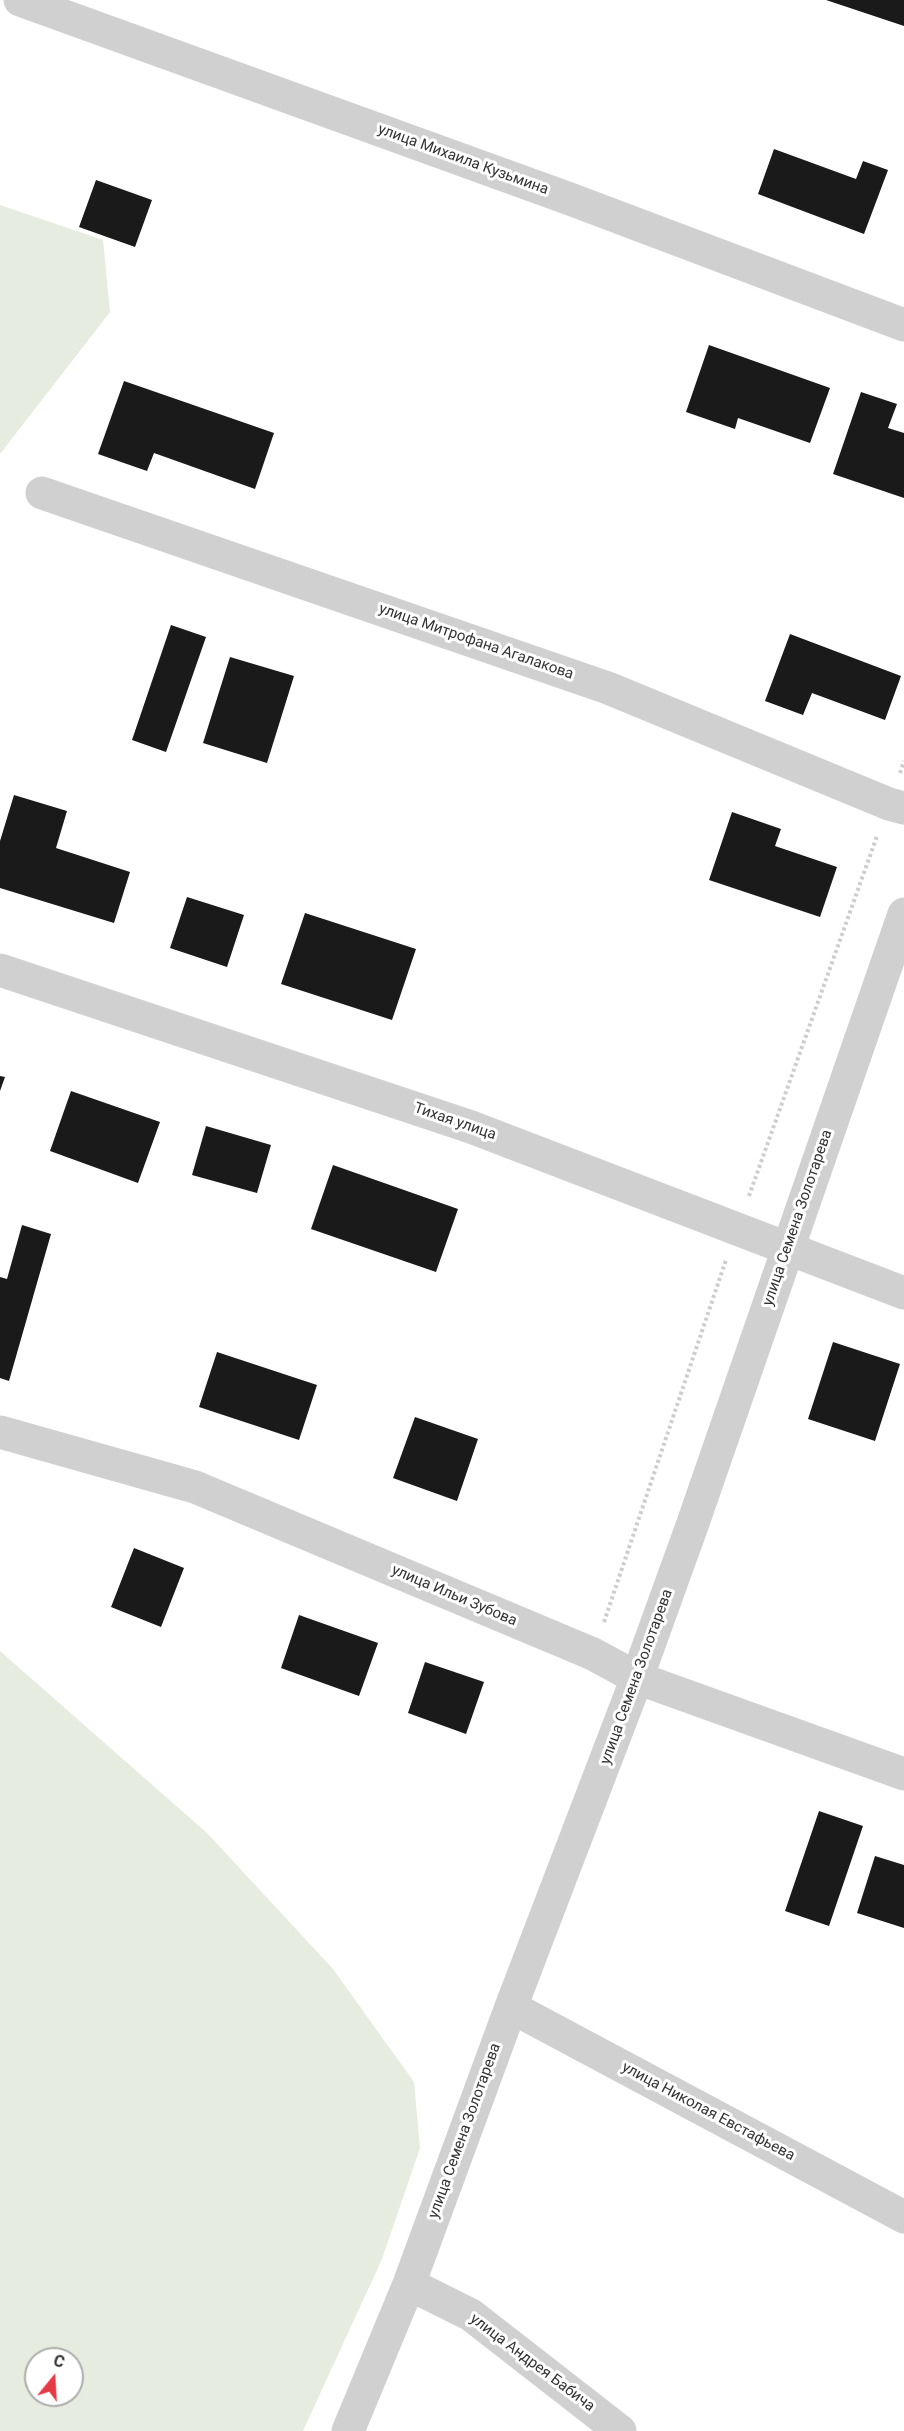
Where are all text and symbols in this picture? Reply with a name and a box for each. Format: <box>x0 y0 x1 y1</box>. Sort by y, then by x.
street label: улица Михаила Кузьмина <box>375 121 551 199</box>
street label: улица Митрофана Агалакова <box>376 600 576 684</box>
street label: Тихая улица <box>412 1100 498 1144</box>
street label: улица Семена Золотарева <box>759 1128 837 1308</box>
street label: улица Ильи Зубова <box>389 1561 519 1631</box>
street label: улица Семена Золотарева <box>597 1587 677 1767</box>
street label: улица Семена Золотарева <box>425 2041 505 2221</box>
street label: улица Николая Евстафьева <box>618 2059 798 2165</box>
street label: улица Андрея Бабича <box>466 2310 598 2416</box>
north arrow <box>24 2347 84 2407</box>
text: С <box>51 2351 67 2372</box>

